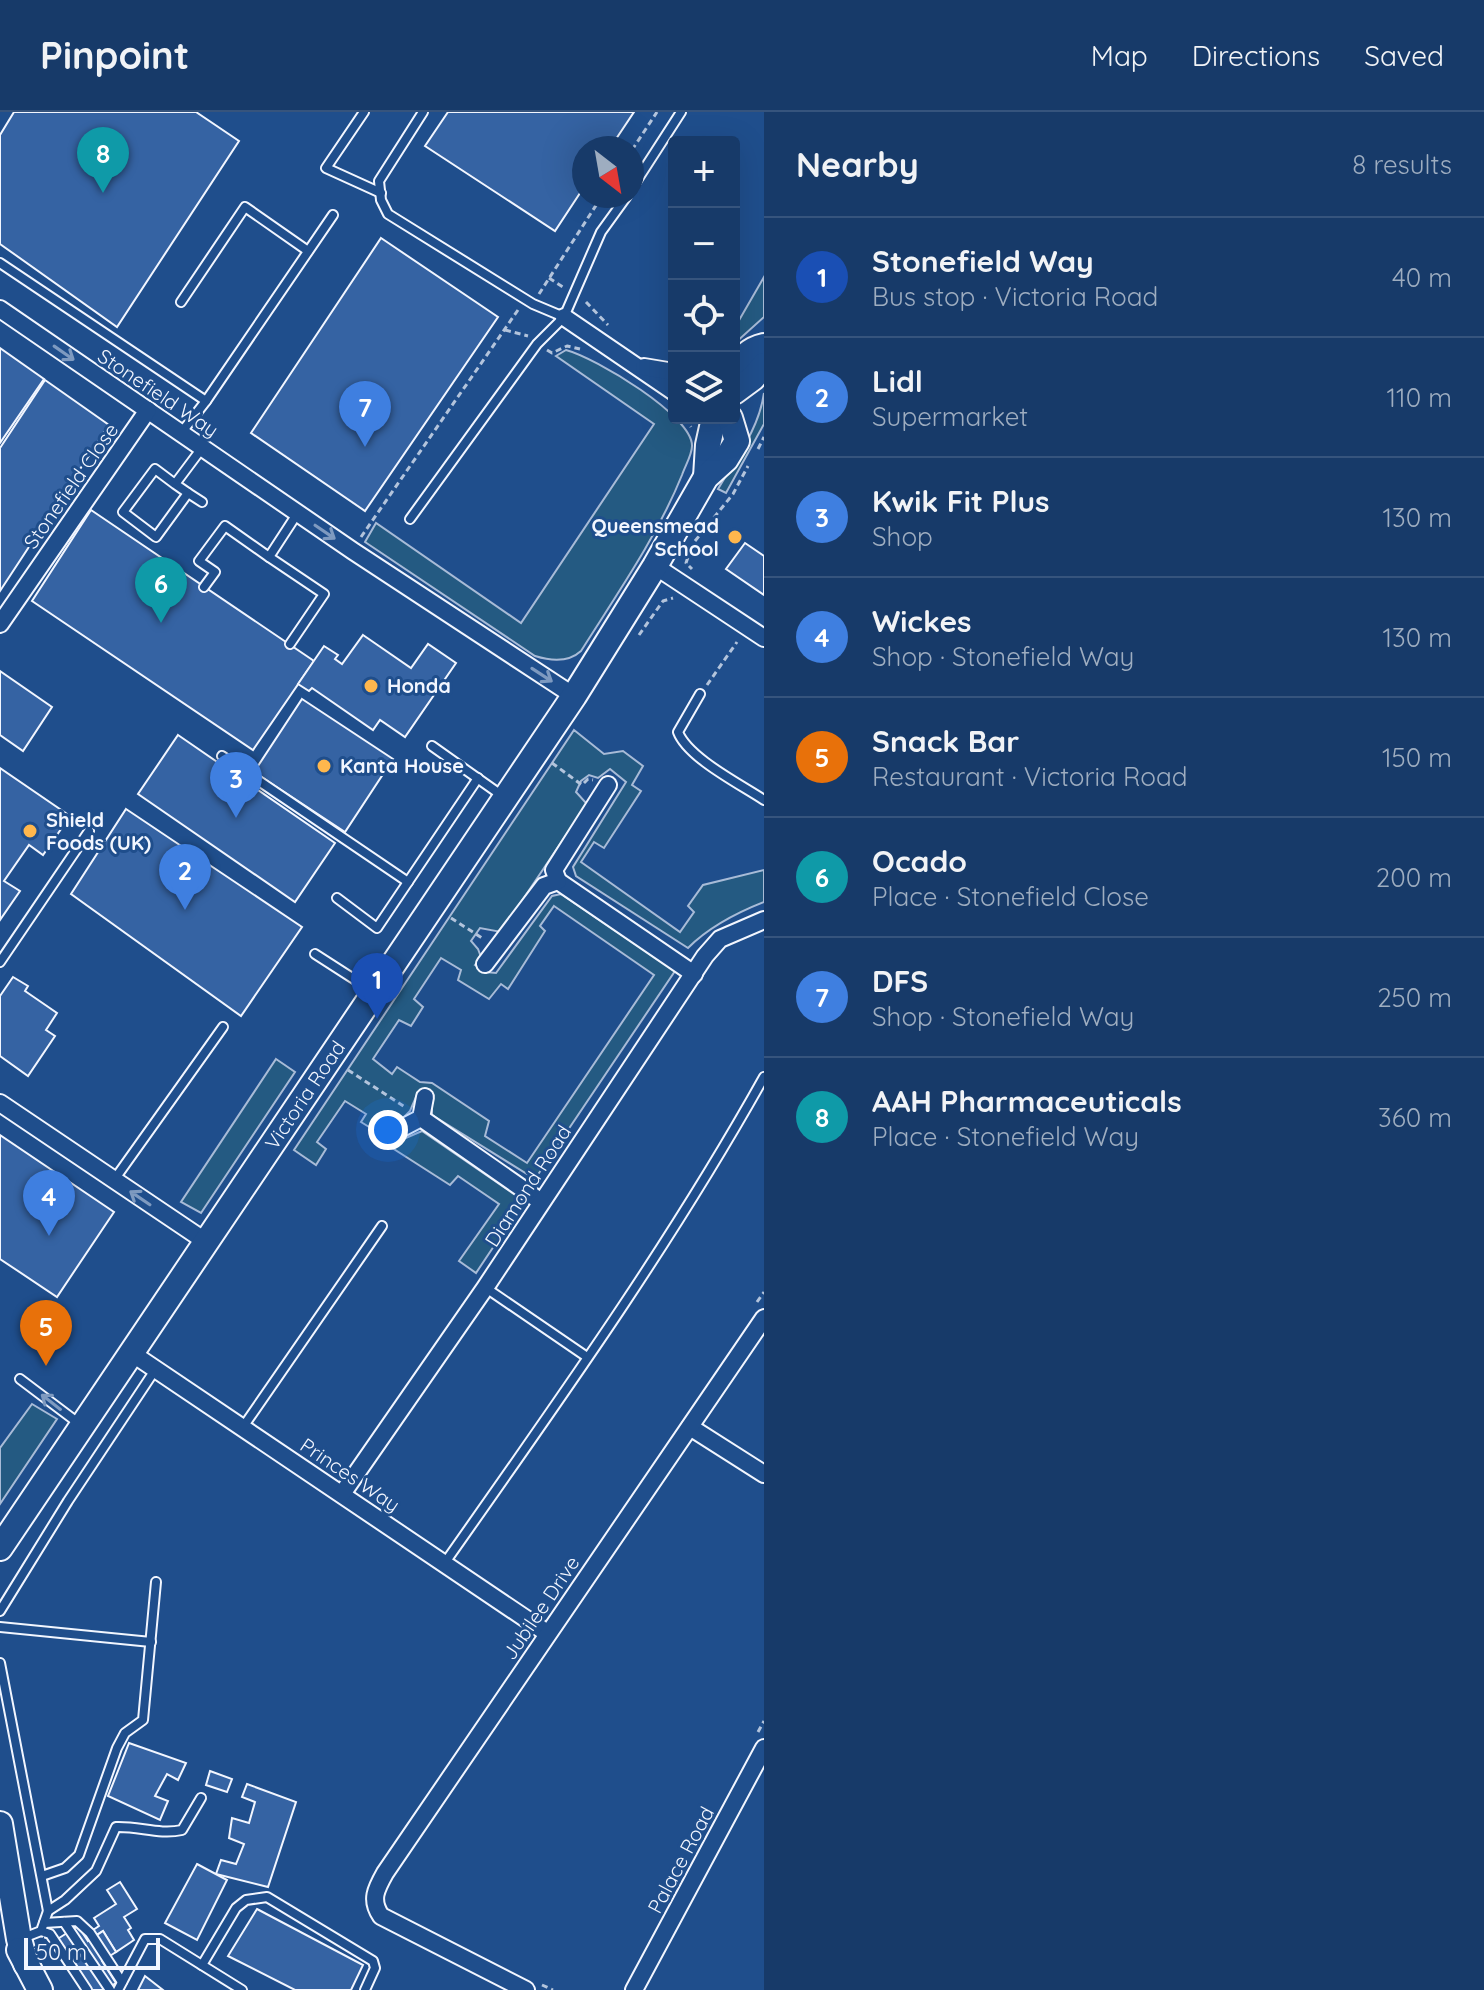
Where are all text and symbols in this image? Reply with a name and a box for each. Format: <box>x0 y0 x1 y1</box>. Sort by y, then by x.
text: Pinpoint <box>40 31 189 79</box>
text: Map <box>1091 38 1148 73</box>
text: Directions <box>1192 38 1320 73</box>
text: Saved <box>1364 38 1444 73</box>
pin: 8 <box>77 127 129 193</box>
north arrow <box>572 136 644 208</box>
map controls <box>668 136 740 424</box>
button: + <box>668 136 740 208</box>
text: Nearby <box>796 143 919 186</box>
text: 8 results <box>1352 148 1452 181</box>
button: − <box>668 208 740 280</box>
text: Stonefield Way <box>872 242 1094 280</box>
text: 1 <box>817 261 827 294</box>
text: 40 m <box>1392 261 1452 294</box>
button: locate <box>668 280 740 352</box>
text: Bus stop · Victoria Road <box>872 280 1158 313</box>
street label: Stonefield Way <box>93 343 223 442</box>
one-way arrow <box>53 345 75 361</box>
button: layers <box>668 352 740 424</box>
text: Lidl <box>872 362 923 400</box>
pin: 7 <box>339 381 391 447</box>
text: 2 <box>815 381 829 414</box>
text: 110 m <box>1386 381 1452 414</box>
text: Supermarket <box>872 400 1028 433</box>
street label: Stonefield Close <box>18 418 123 553</box>
text: Kwik Fit Plus <box>872 482 1050 520</box>
text: 3 <box>815 501 829 534</box>
text: 130 m <box>1382 501 1452 534</box>
place label: Queensmead School <box>592 513 719 561</box>
text: Shop <box>872 520 933 553</box>
one-way arrow <box>313 524 335 540</box>
marker: Queensmead School <box>726 528 744 546</box>
pin: 6 <box>135 557 187 623</box>
text: Wickes <box>872 602 972 640</box>
text: 4 <box>814 621 830 654</box>
text: 130 m <box>1382 621 1452 654</box>
text: Shop · Stonefield Way <box>872 640 1134 673</box>
one-way arrow <box>530 667 553 683</box>
place label: Honda <box>387 673 451 698</box>
marker: Honda <box>362 677 380 695</box>
text: Snack Bar <box>872 722 1019 760</box>
text: 5 <box>815 741 829 774</box>
text: 150 m <box>1382 741 1452 774</box>
pin: 3 <box>210 752 262 818</box>
place label: Kanta House <box>340 753 464 778</box>
marker: Kanta House <box>315 757 333 775</box>
text: Restaurant · Victoria Road <box>872 760 1187 793</box>
place label: Shield Foods (UK) <box>46 807 151 855</box>
marker: Shield Foods (UK) <box>21 822 39 840</box>
text: Ocado <box>872 842 967 880</box>
pin: 2 <box>159 844 211 910</box>
text: 6 <box>815 861 829 894</box>
text: 200 m <box>1376 861 1452 894</box>
text: Place · Stonefield Close <box>872 880 1149 913</box>
pin: 1 <box>351 953 403 1019</box>
text: DFS <box>872 962 928 1000</box>
text: 7 <box>815 981 829 1014</box>
text: 250 m <box>1377 981 1452 1014</box>
text: Shop · Stonefield Way <box>872 1000 1134 1033</box>
street label: Victoria Road <box>259 1036 350 1154</box>
text: AAH Pharmaceuticals <box>872 1082 1182 1120</box>
text: 8 <box>815 1101 829 1134</box>
text: 360 m <box>1378 1101 1452 1134</box>
your location <box>368 1110 408 1150</box>
street label: Diamond Road <box>479 1120 576 1251</box>
text: Place · Stonefield Way <box>872 1120 1139 1153</box>
pin: 4 <box>23 1170 75 1236</box>
one-way arrow <box>130 1190 152 1206</box>
pin: 5 <box>20 1300 72 1366</box>
one-way arrow <box>41 1393 62 1410</box>
street label: Princes Way <box>296 1432 405 1517</box>
street label: Jubilee Drive <box>497 1551 584 1664</box>
street label: Palace Road <box>642 1802 719 1917</box>
scale bar <box>24 1934 160 1970</box>
text: 50 m <box>36 1938 87 1966</box>

